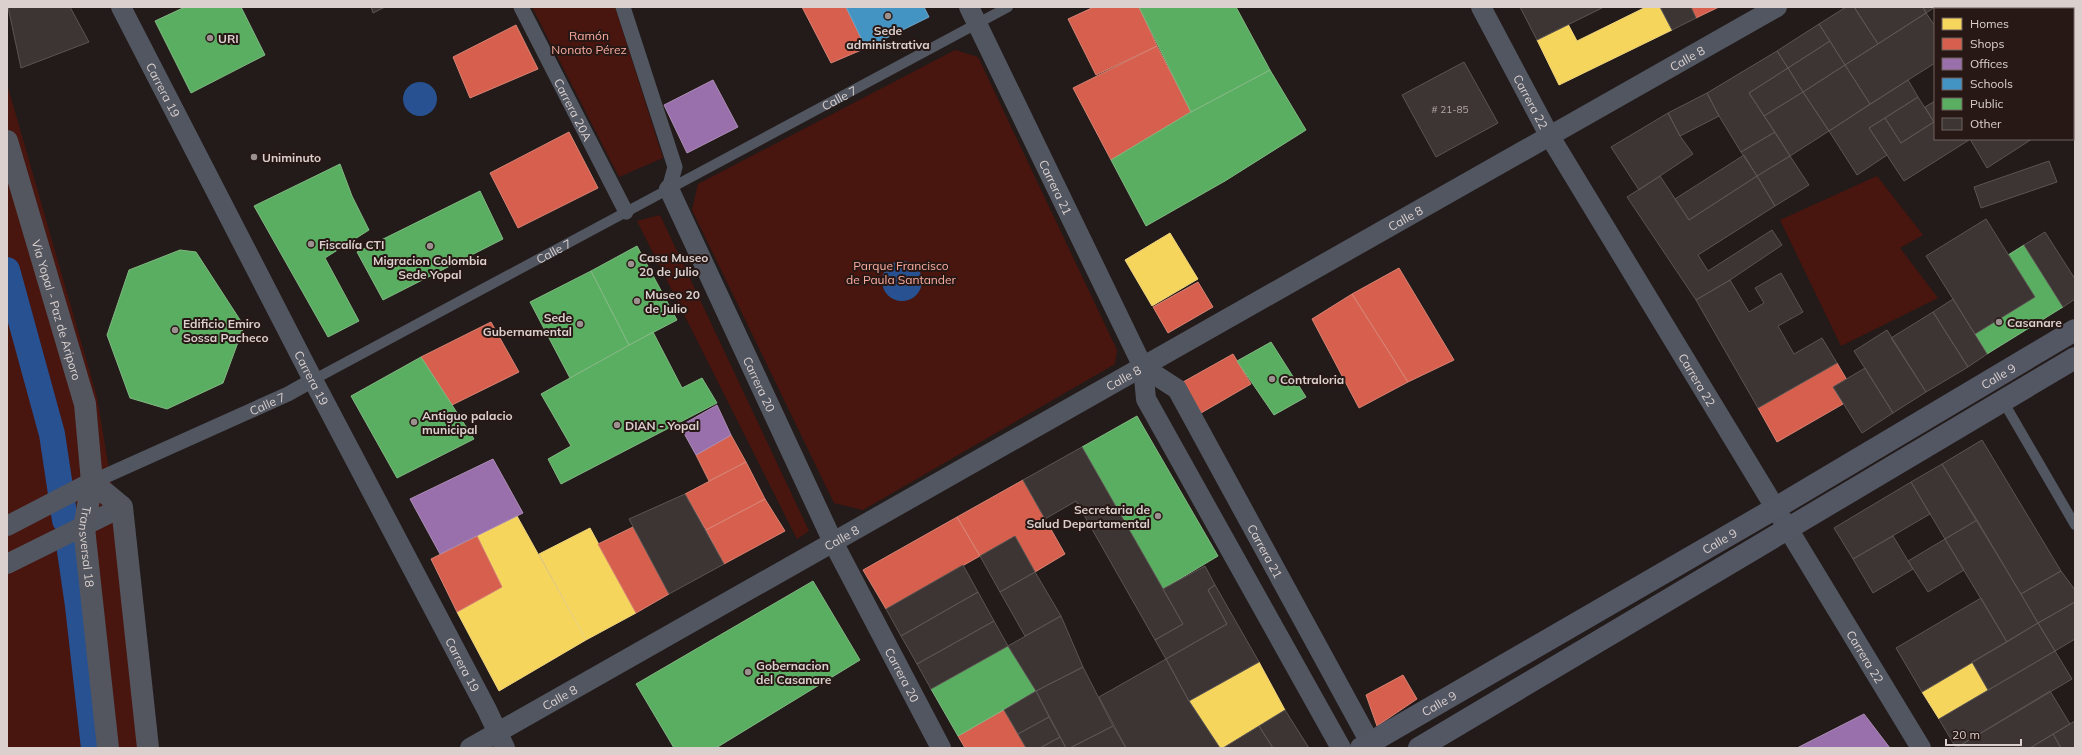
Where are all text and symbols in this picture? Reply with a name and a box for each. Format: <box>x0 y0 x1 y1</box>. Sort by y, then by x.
legend <box>1934 8 2074 140</box>
marker: Sede administrativa <box>883 11 893 21</box>
text: Homes <box>1970 16 2009 31</box>
place label: Sede administrativa <box>846 23 930 52</box>
park label: Ramón Nonato Pérez <box>551 28 627 57</box>
place label: URI <box>218 31 239 46</box>
marker: URI <box>205 33 215 43</box>
text: Shops <box>1970 36 2005 51</box>
street label: Calle 8 <box>1667 42 1707 74</box>
text: Offices <box>1970 56 2008 71</box>
street label: Carrera 19 <box>143 60 184 120</box>
street label: Carrera 22 <box>1511 72 1552 131</box>
street label: Carrera 20A <box>551 76 596 143</box>
text: Schools <box>1970 76 2013 91</box>
street label: Calle 7 <box>819 82 859 113</box>
text: Public <box>1970 96 2004 111</box>
house number: # 21-85 <box>1432 103 1468 116</box>
text: Other <box>1970 116 2002 131</box>
place label: Uniminuto <box>262 150 321 165</box>
marker: Uniminuto <box>249 152 259 162</box>
street label: Carrera 21 <box>1036 157 1076 217</box>
street label: Calle 8 <box>1385 202 1425 234</box>
street label: Calle 7 <box>533 235 574 266</box>
place label: Fiscalía CTI <box>319 237 384 252</box>
street label: Via Yopal - Paz de Ariporo <box>29 238 85 382</box>
marker: Fiscalía CTI <box>306 239 316 249</box>
marker: Migracion Colombia Sede Yopal <box>425 241 435 251</box>
place label: Casa Museo 20 de Julio <box>639 250 708 279</box>
place label: Migracion Colombia Sede Yopal <box>373 253 487 282</box>
park label: Parque Francisco de Paula Santander <box>846 258 957 287</box>
marker: Casa Museo 20 de Julio <box>626 259 636 269</box>
place label: Museo 20 de Julio <box>645 287 700 316</box>
marker: Museo 20 de Julio <box>632 296 642 306</box>
place label: Sede Gubernamental <box>483 310 572 339</box>
place label: Casanare <box>2007 315 2062 330</box>
place label: Edificio Emiro Sossa Pacheco <box>183 316 269 345</box>
marker: Casanare <box>1994 317 2004 327</box>
marker: Sede Gubernamental <box>575 319 585 329</box>
marker: Edificio Emiro Sossa Pacheco <box>170 325 180 335</box>
street label: Carrera 19 <box>292 348 332 408</box>
street label: Carrera 22 <box>1676 350 1719 409</box>
street label: Carrera 20 <box>740 354 779 414</box>
street label: Calle 9 <box>1978 360 2018 392</box>
street label: Calle 8 <box>1103 362 1143 393</box>
place label: Contraloria <box>1280 372 1344 387</box>
marker: Contraloria <box>1267 374 1277 384</box>
street label: Calle 7 <box>247 389 287 418</box>
place label: Antiguo palacio municipal <box>422 408 513 437</box>
marker: Antiguo palacio municipal <box>409 417 419 427</box>
place label: DIAN - Yopal <box>625 418 699 433</box>
marker: DIAN - Yopal <box>612 420 622 430</box>
place label: Secretaria de Salud Departamental <box>1026 502 1150 531</box>
street label: Transversal 18 <box>76 505 98 588</box>
marker: Secretaria de Salud Departamental <box>1153 511 1163 521</box>
street label: Carrera 21 <box>1245 521 1286 581</box>
street label: Calle 8 <box>821 522 862 553</box>
street label: Calle 9 <box>1699 525 1739 557</box>
street label: Carrera 22 <box>1844 627 1887 686</box>
street label: Carrera 19 <box>442 635 483 694</box>
street label: Carrera 20 <box>882 645 923 704</box>
place label: Gobernacion del Casanare <box>756 658 832 687</box>
marker: Gobernacion del Casanare <box>743 667 753 677</box>
street label: Calle 8 <box>539 681 580 713</box>
street label: Calle 9 <box>1419 687 1459 719</box>
scale bar <box>1946 721 2021 747</box>
text: 20 m <box>1952 727 1980 742</box>

